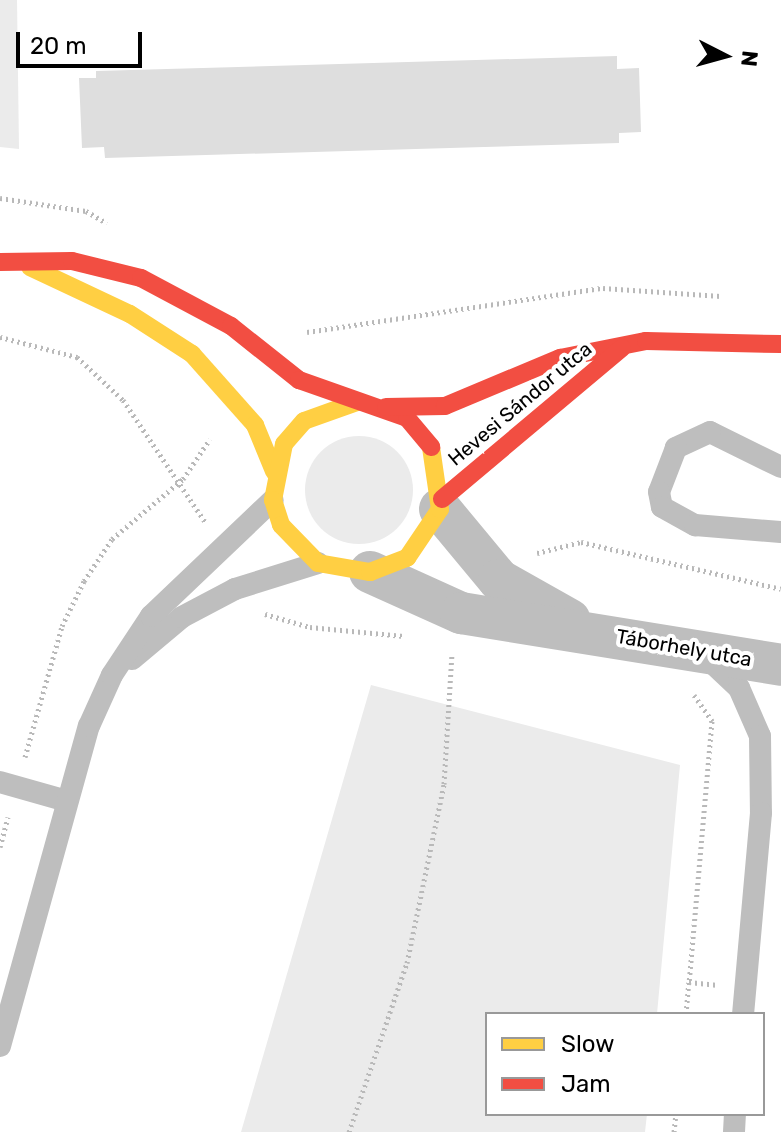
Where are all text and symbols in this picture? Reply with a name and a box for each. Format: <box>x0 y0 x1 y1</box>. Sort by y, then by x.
scale bar <box>20 16 146 66</box>
north arrow <box>685 16 765 96</box>
text: 20 m <box>30 32 87 60</box>
text: N <box>735 49 764 68</box>
street label: Hevesi Sándor utca <box>443 337 597 471</box>
street label: Táborhely utca <box>614 624 754 672</box>
legend <box>485 1012 765 1116</box>
text: Slow <box>561 1030 614 1058</box>
text: Jam <box>561 1070 611 1098</box>

